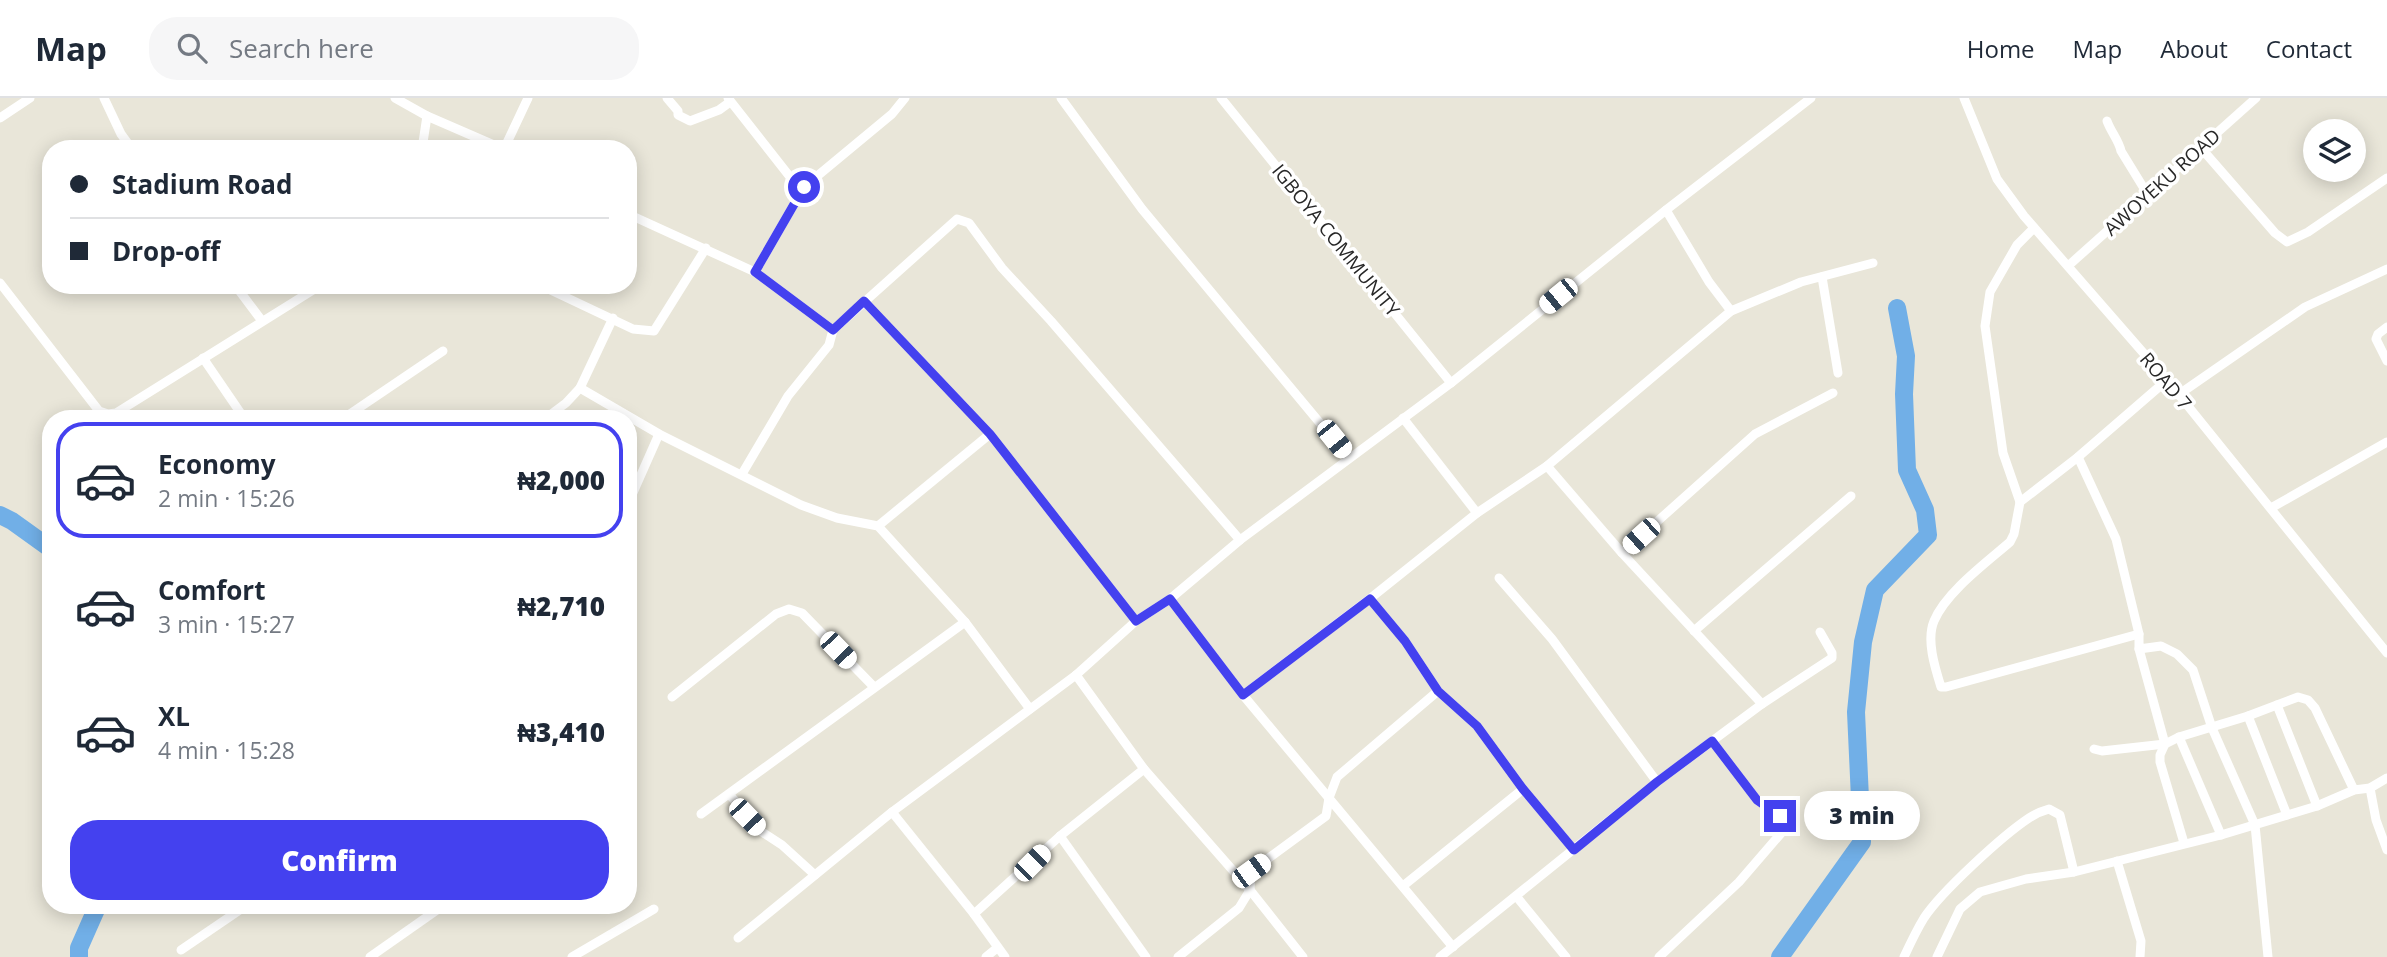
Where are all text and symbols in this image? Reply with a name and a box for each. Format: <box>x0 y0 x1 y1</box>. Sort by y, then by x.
search box <box>149 17 639 80</box>
text: Map <box>35 26 107 71</box>
icon: search <box>173 29 211 67</box>
text: Search here <box>229 30 374 66</box>
text: Home <box>1967 32 2035 65</box>
text: Map <box>2073 32 2122 65</box>
text: About <box>2160 32 2228 65</box>
text: Contact <box>2266 32 2352 65</box>
map controls <box>2303 119 2366 182</box>
button: layers <box>2303 119 2366 182</box>
street label: AWOYEKU ROAD <box>2098 123 2226 241</box>
street label: IGBOYA COMMUNITY <box>1266 158 1406 322</box>
text: Stadium Road <box>112 166 293 202</box>
route start <box>788 171 820 203</box>
text: Drop-off <box>112 233 220 269</box>
car <box>1536 275 1581 317</box>
street label: ROAD 7 <box>2134 347 2198 415</box>
car <box>1313 416 1356 462</box>
text: Economy <box>158 446 276 482</box>
icon: car <box>74 449 137 512</box>
text: ₦2,000 <box>517 462 605 498</box>
text: 2 min · 15:26 <box>158 482 295 514</box>
car <box>1619 514 1664 558</box>
text: Comfort <box>158 572 265 608</box>
icon: car <box>74 575 137 638</box>
text: ₦2,710 <box>517 588 605 624</box>
text: 3 min · 15:27 <box>158 608 295 640</box>
car <box>816 628 861 672</box>
text: XL <box>158 698 190 734</box>
icon: car <box>74 701 137 764</box>
text: ₦3,410 <box>517 714 605 750</box>
text: 4 min · 15:28 <box>158 734 295 766</box>
callout: 3 min <box>1804 792 1920 840</box>
car <box>725 795 770 839</box>
text: 3 min <box>1829 799 1895 831</box>
route end <box>1764 800 1796 832</box>
button: Confirm <box>70 820 609 900</box>
car <box>1010 841 1055 885</box>
car <box>1228 850 1275 892</box>

